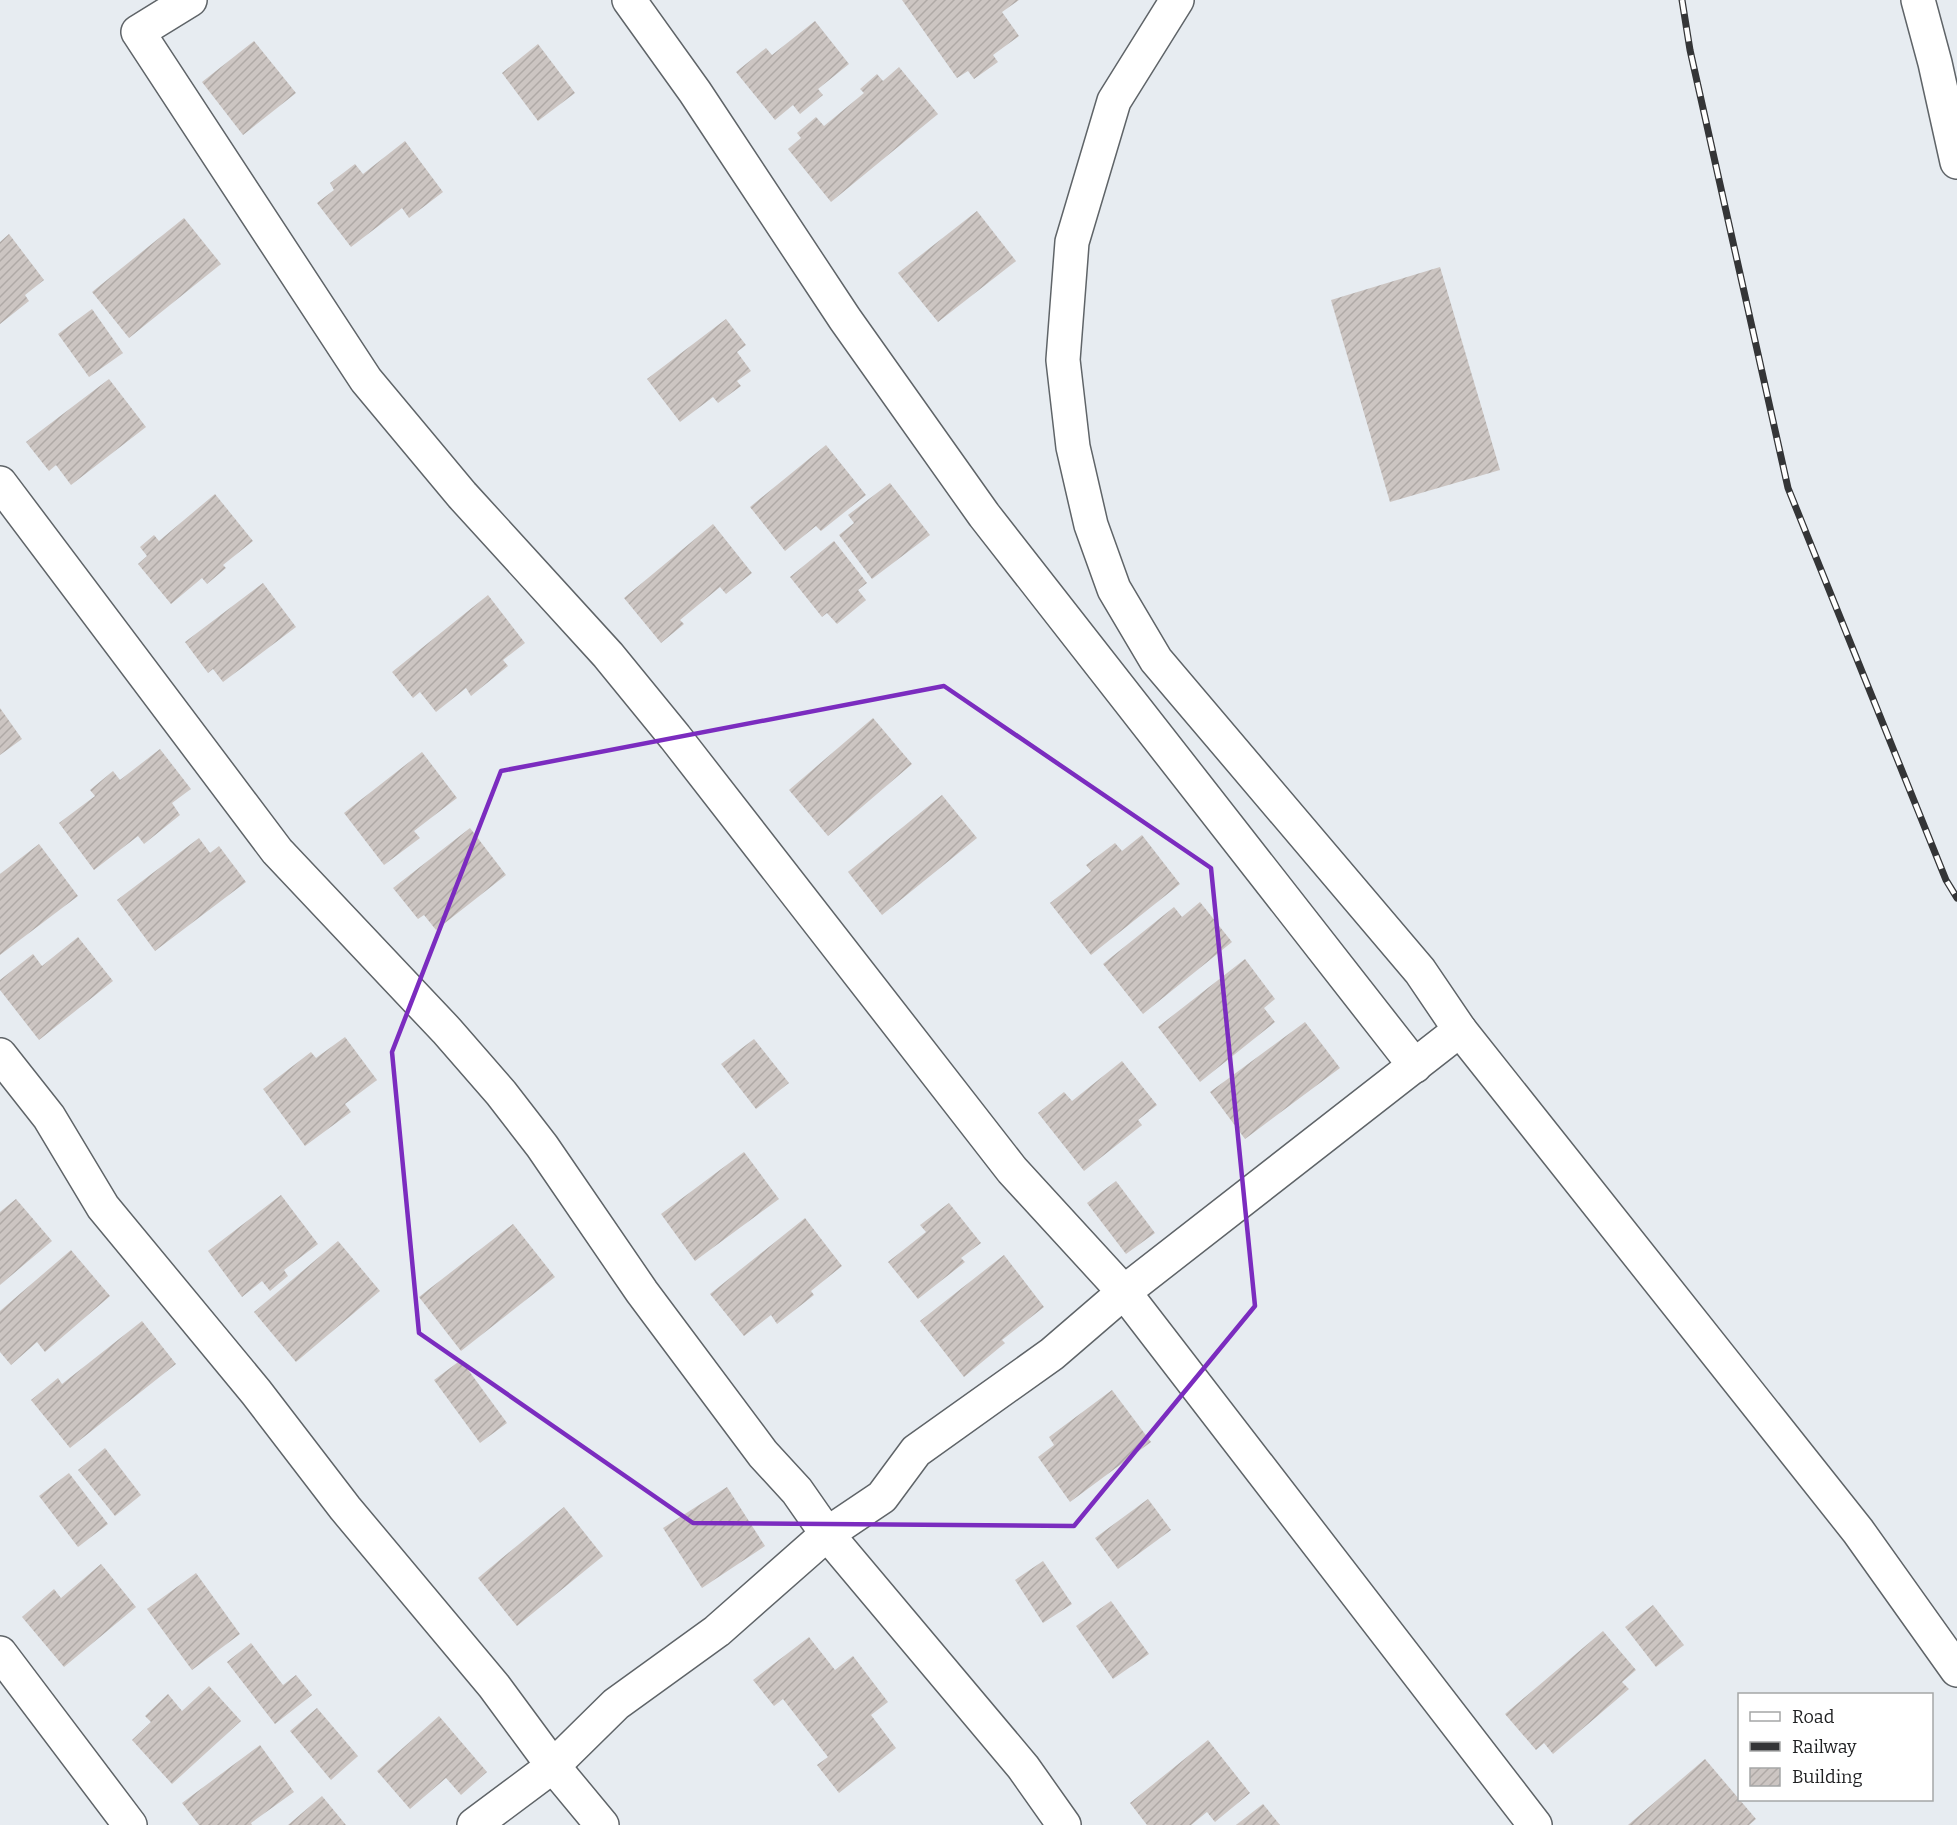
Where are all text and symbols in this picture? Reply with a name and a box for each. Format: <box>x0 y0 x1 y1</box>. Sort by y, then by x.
legend <box>1738 1693 1933 1801</box>
text: Road <box>1792 1706 1835 1728</box>
text: Railway <box>1792 1736 1857 1758</box>
text: Building <box>1792 1766 1863 1788</box>

